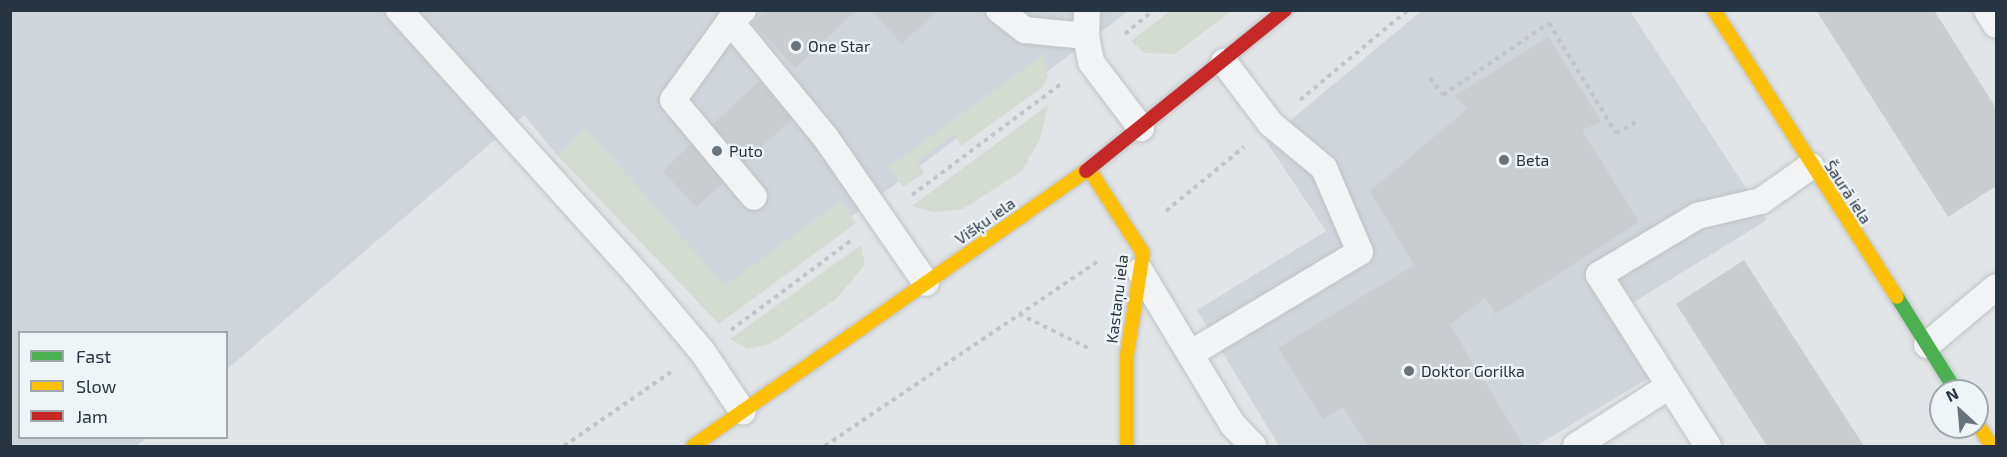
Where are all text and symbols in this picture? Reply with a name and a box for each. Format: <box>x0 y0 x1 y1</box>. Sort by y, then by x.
place label: One Star <box>808 36 870 56</box>
marker: One Star <box>789 39 803 53</box>
place label: Puto <box>729 141 763 161</box>
marker: Puto <box>710 144 724 158</box>
place label: Beta <box>1516 150 1549 170</box>
marker: Beta <box>1497 153 1511 167</box>
street label: Šaurā iela <box>1820 157 1876 227</box>
street label: Višķu iela <box>951 193 1019 249</box>
street label: Kastaņu iela <box>1102 253 1132 345</box>
legend <box>18 331 228 439</box>
text: Fast <box>76 345 111 367</box>
place label: Doktor Gorilka <box>1421 361 1525 381</box>
marker: Doktor Gorilka <box>1402 364 1416 378</box>
text: Slow <box>76 375 116 397</box>
north arrow <box>1929 379 1989 439</box>
text: N <box>1942 383 1961 405</box>
text: Jam <box>76 405 108 427</box>

